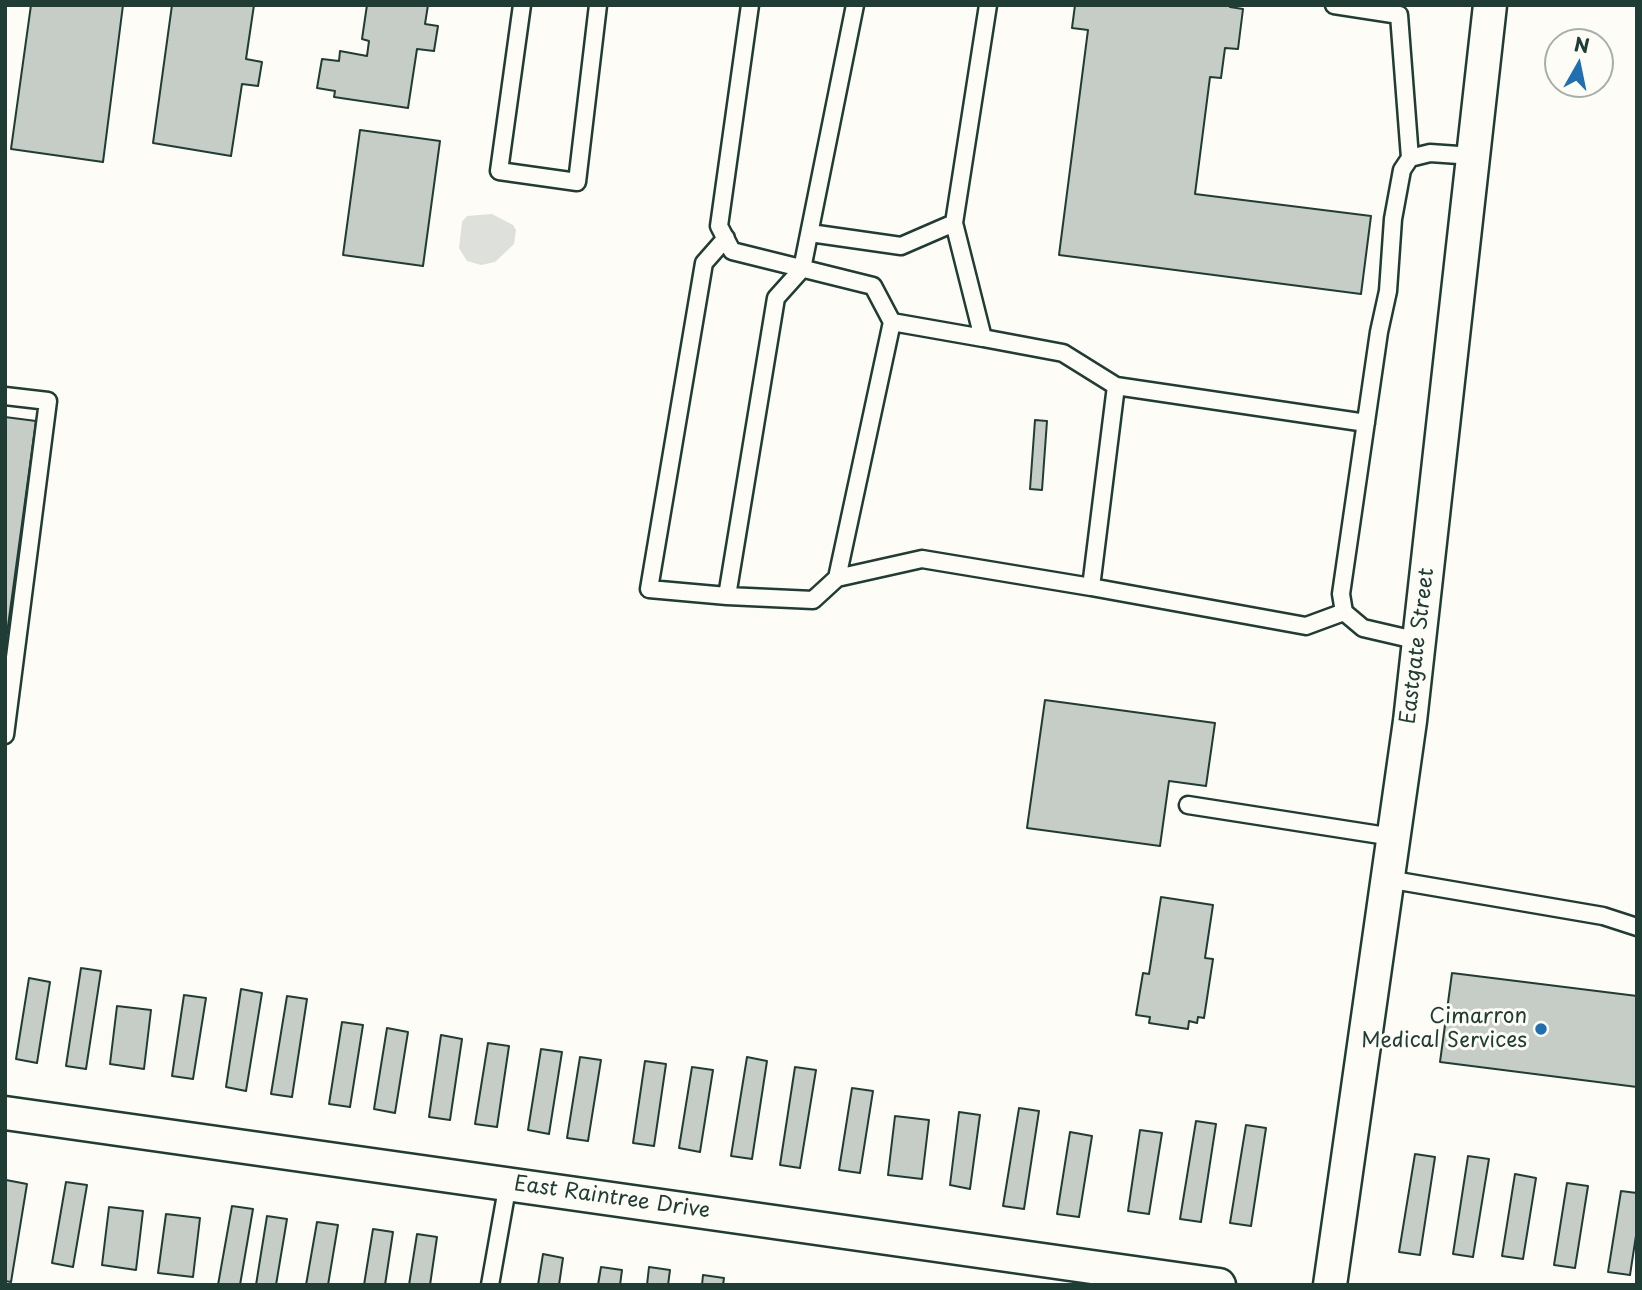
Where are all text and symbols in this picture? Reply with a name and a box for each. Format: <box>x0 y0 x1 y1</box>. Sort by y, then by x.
north arrow <box>1544 28 1614 98</box>
text: N <box>1572 29 1592 59</box>
street label: Eastgate Street <box>1396 566 1440 726</box>
place label: Cimarron Medical Services <box>1361 1004 1527 1054</box>
marker: Cimarron Medical Services <box>1533 1021 1549 1037</box>
street label: East Raintree Drive <box>512 1172 712 1224</box>

